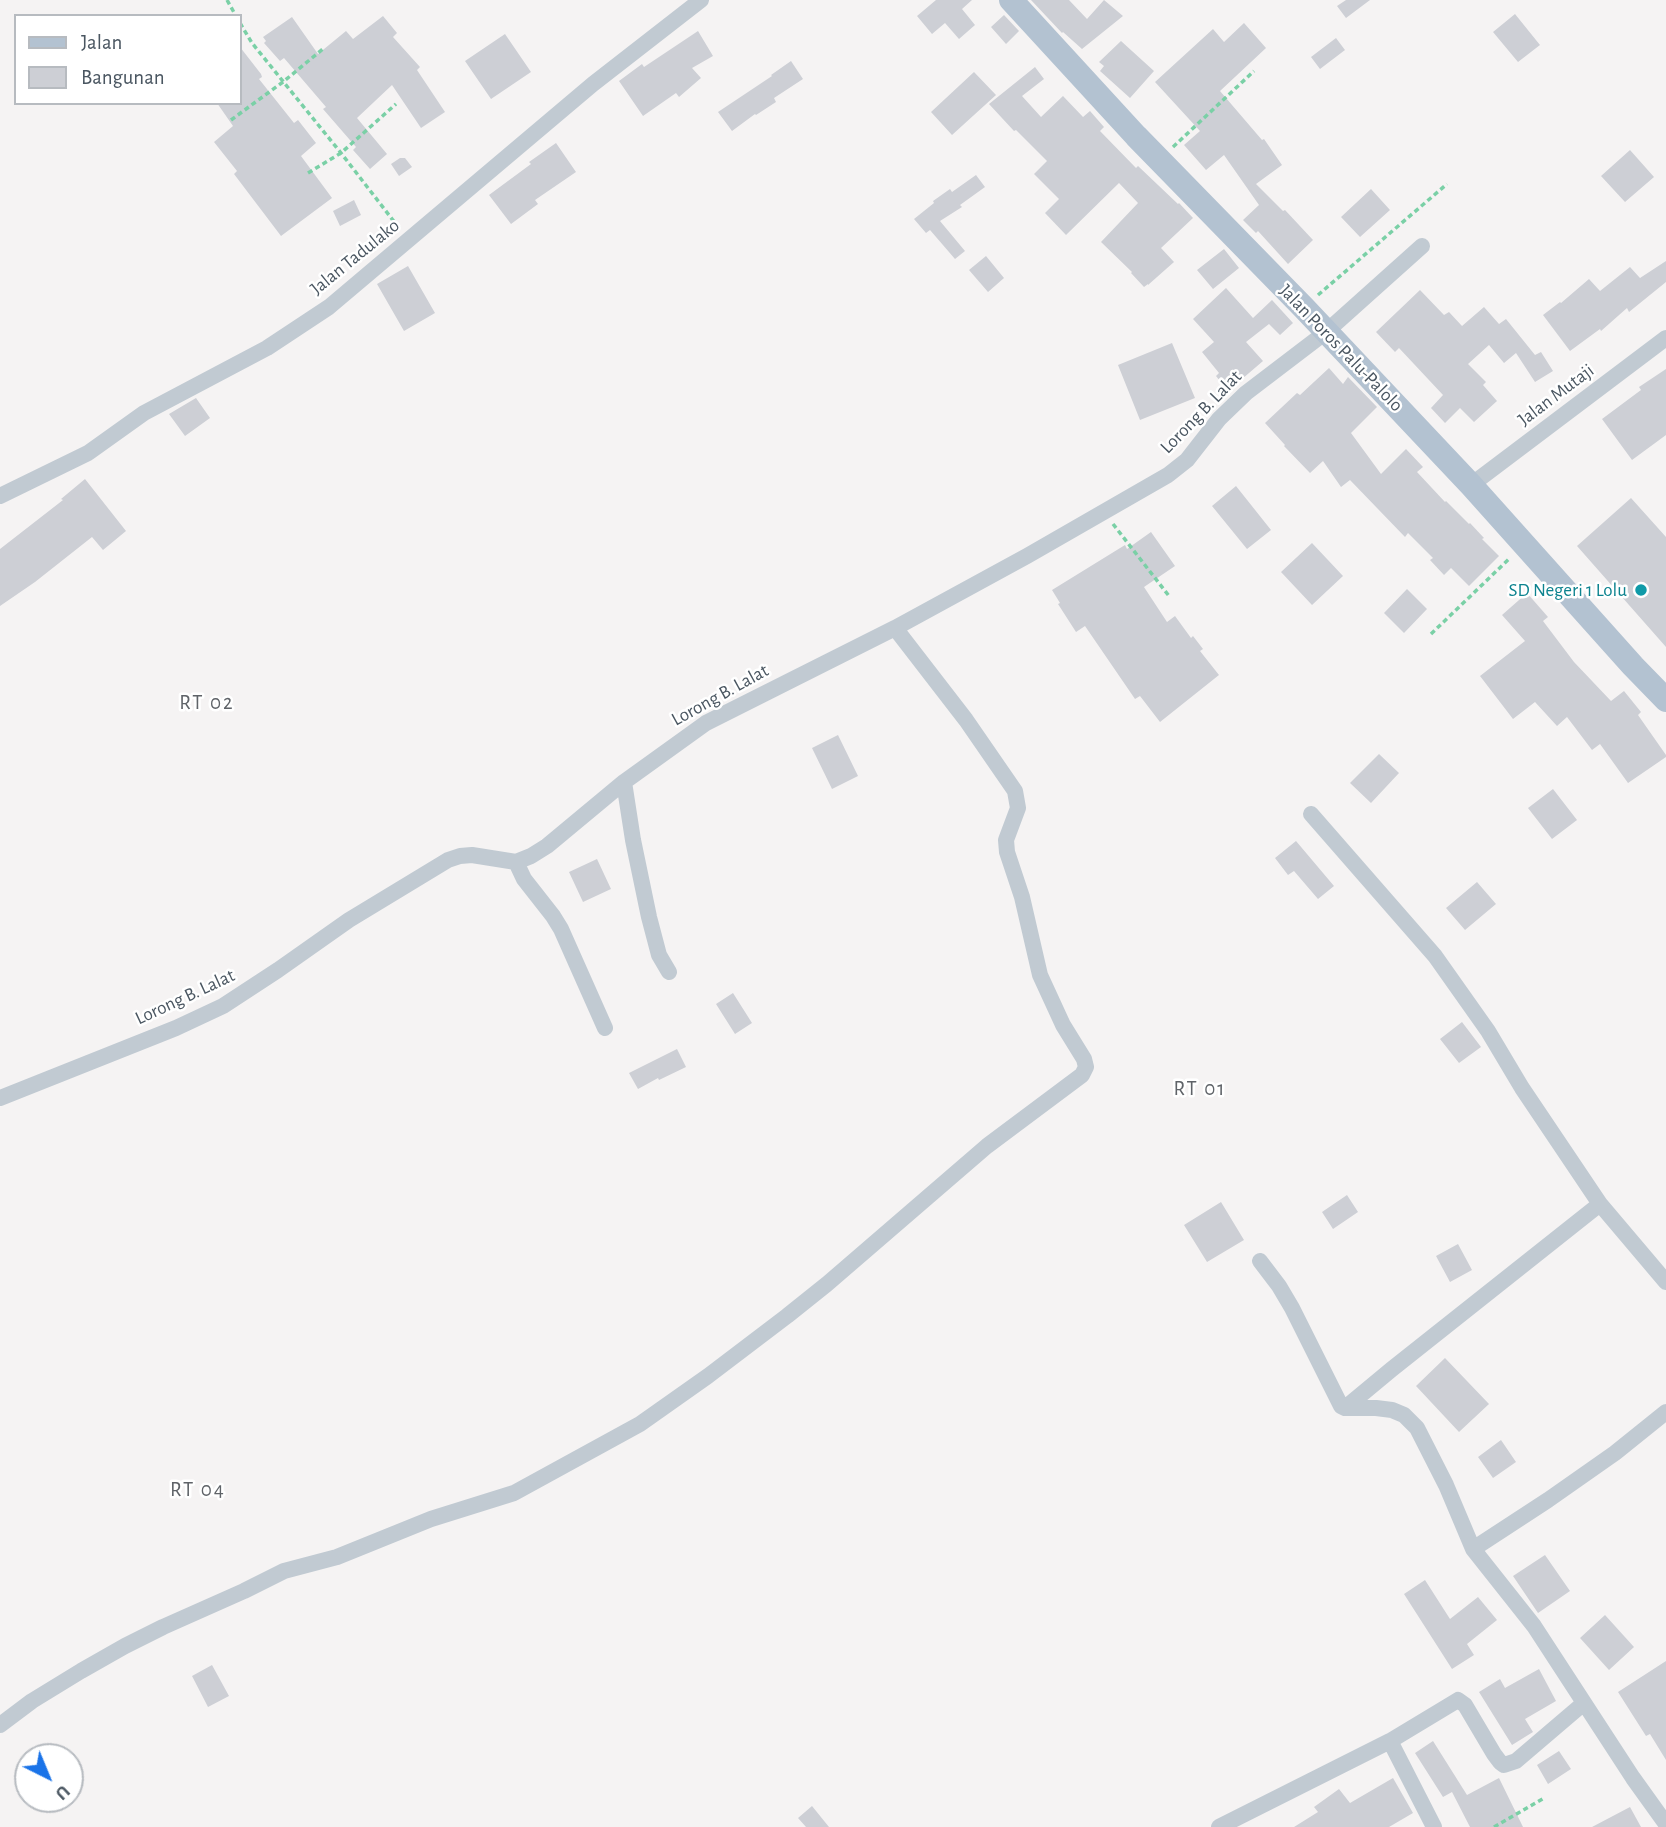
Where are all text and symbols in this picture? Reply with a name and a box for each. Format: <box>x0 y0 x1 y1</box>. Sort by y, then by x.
legend <box>14 14 242 105</box>
text: Jalan <box>81 32 122 53</box>
text: Bangunan <box>81 67 165 88</box>
street label: Jalan Tadulako <box>306 214 404 300</box>
street label: Jalan Poros Palu-Palolo <box>1274 280 1408 416</box>
street label: Jalan Mutaji <box>1513 359 1599 431</box>
street label: Lorong B. Lalat <box>1156 365 1246 459</box>
place label: SD Negeri 1 Lolu <box>1509 579 1627 601</box>
marker: SD Negeri 1 Lolu <box>1633 582 1649 598</box>
street label: Lorong B. Lalat <box>668 659 772 731</box>
district label: RT 02 <box>180 690 234 716</box>
street label: Lorong B. Lalat <box>132 964 238 1030</box>
district label: RT 01 <box>1174 1076 1226 1102</box>
district label: RT 04 <box>171 1477 225 1503</box>
north arrow <box>14 1743 84 1813</box>
text: U <box>51 1781 73 1803</box>

